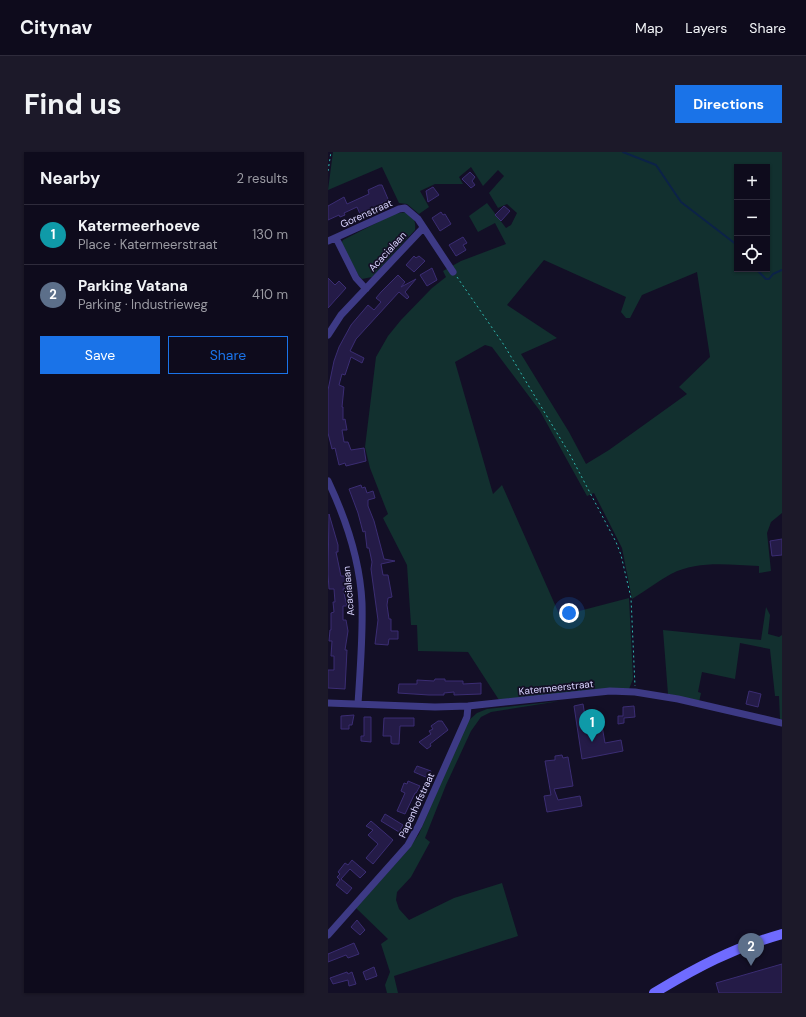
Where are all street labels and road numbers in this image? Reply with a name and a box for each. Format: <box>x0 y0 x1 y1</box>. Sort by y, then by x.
street label: Gorenstraat <box>338 196 394 231</box>
street label: Acacialaan <box>366 228 409 274</box>
street label: Acacialaan <box>340 565 357 616</box>
street label: Katermeerstraat <box>518 677 594 698</box>
street label: Papenhofstraat <box>396 770 437 840</box>

